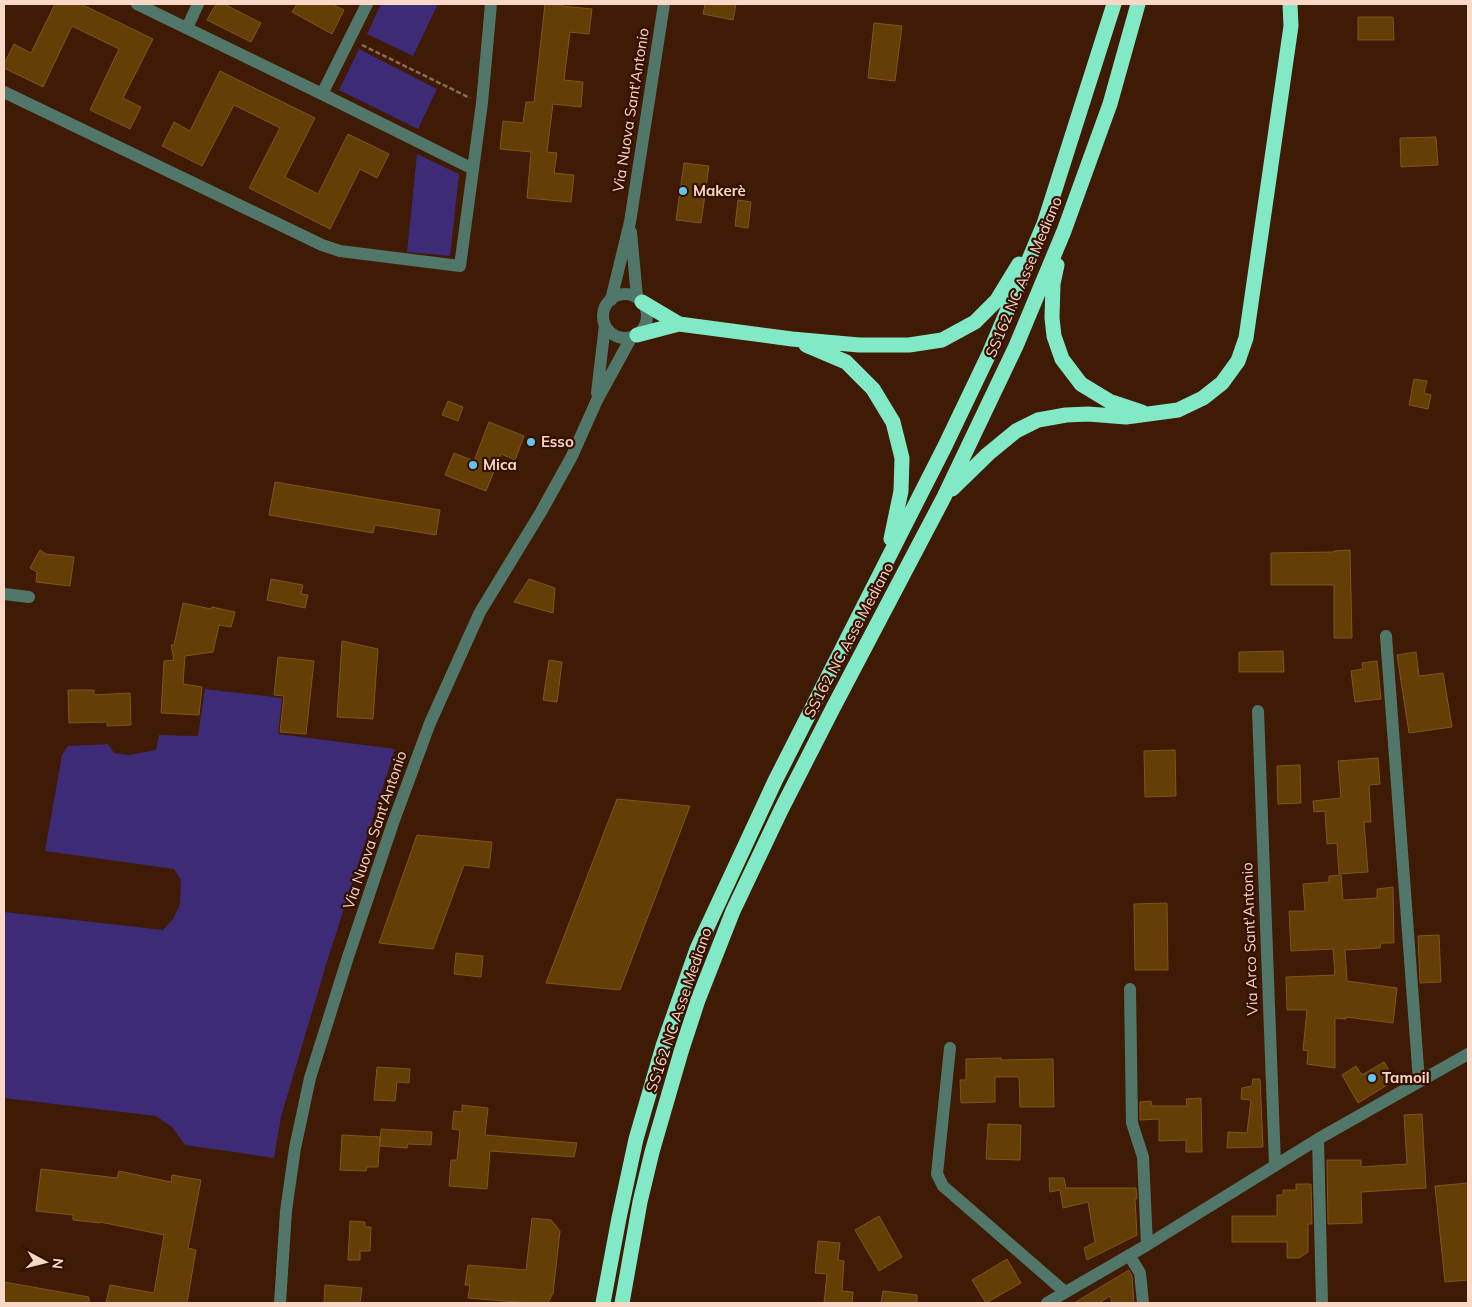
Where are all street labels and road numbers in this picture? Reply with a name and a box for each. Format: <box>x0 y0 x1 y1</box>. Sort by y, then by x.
street label: Via Nuova Sant'Antonio <box>608 26 653 193</box>
street label: SS162 NC Asse Mediano <box>981 194 1066 360</box>
street label: SS162 NC Asse Mediano <box>800 559 898 721</box>
street label: Via Nuova Sant'Antonio <box>338 748 411 911</box>
street label: Via Arco Sant'Antonio <box>1237 862 1262 1016</box>
street label: SS162 NC Asse Mediano <box>641 925 716 1095</box>

